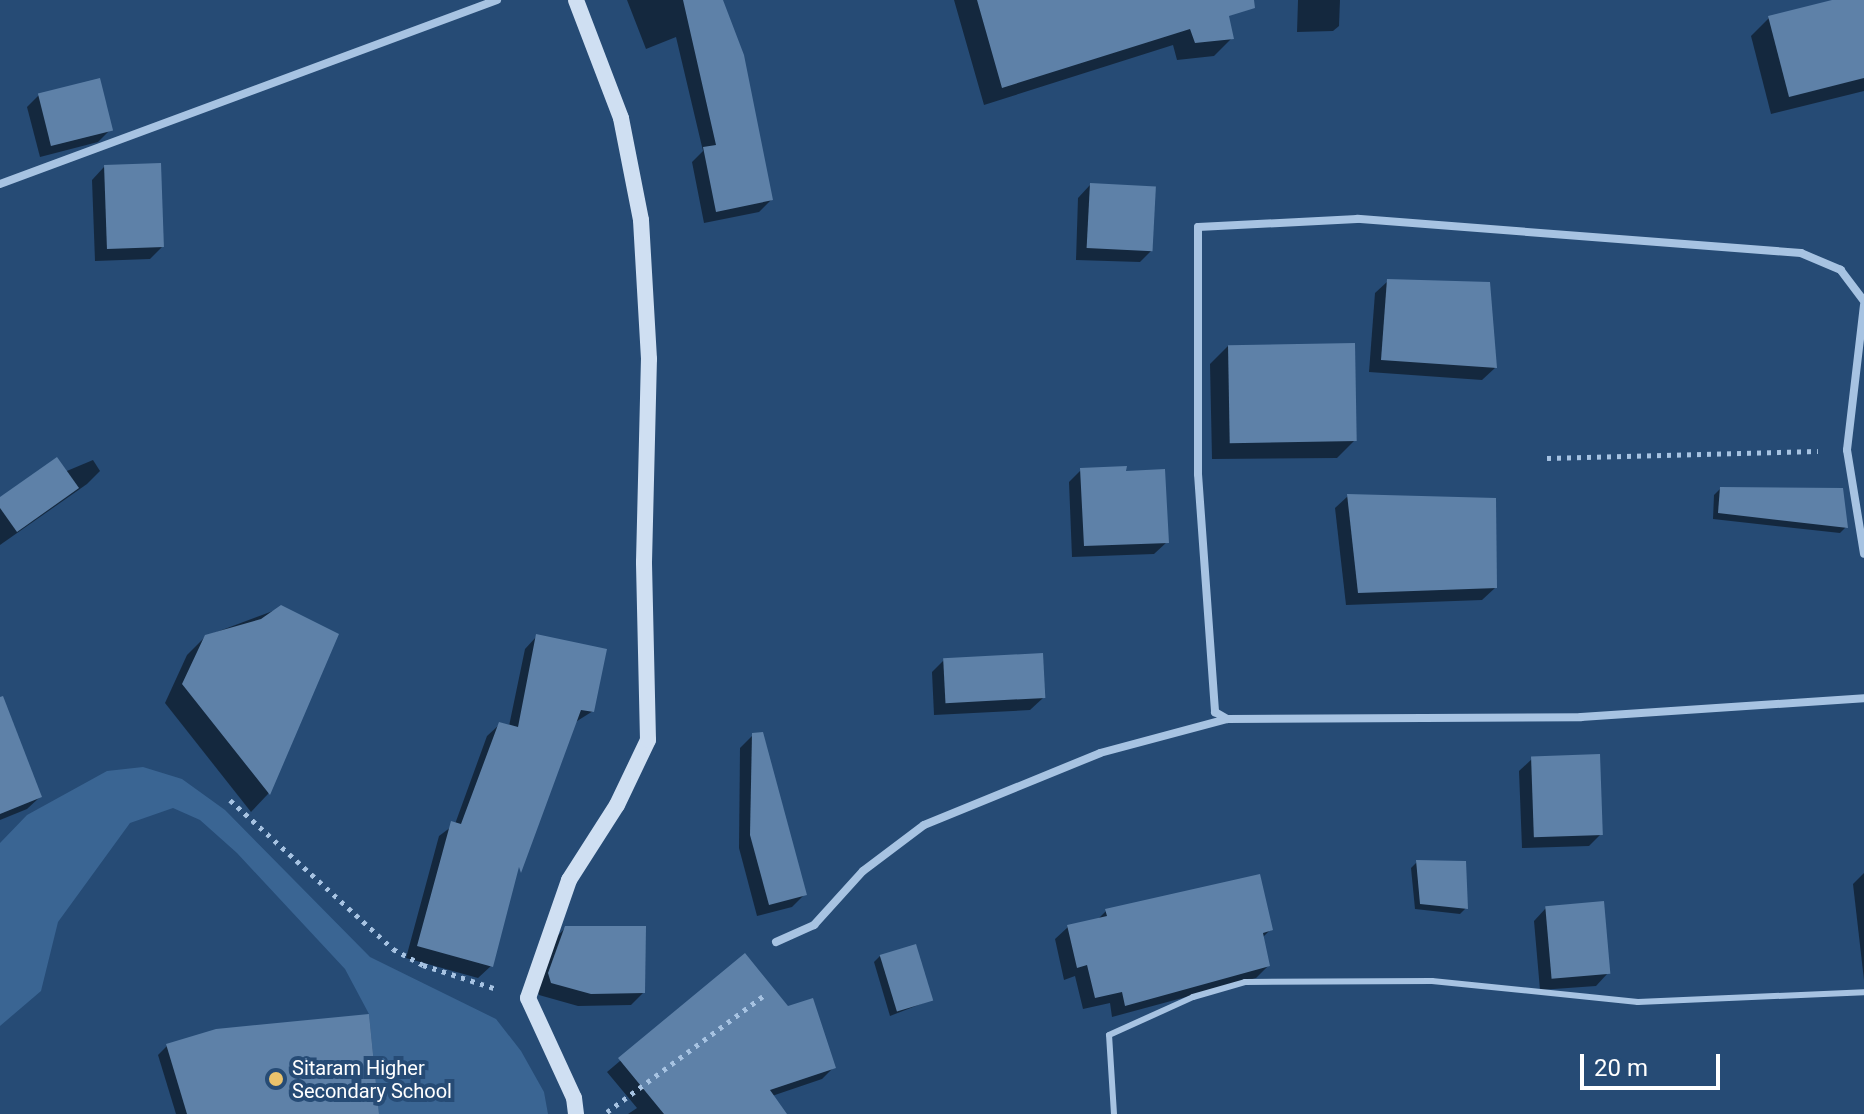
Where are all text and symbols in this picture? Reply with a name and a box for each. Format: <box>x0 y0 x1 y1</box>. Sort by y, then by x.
scale bar <box>1584 1038 1724 1088</box>
text: 20 m <box>1594 1054 1648 1082</box>
place label: Sitaram Higher Secondary School <box>292 1056 452 1103</box>
marker: Sitaram Higher Secondary School <box>267 1070 285 1088</box>

